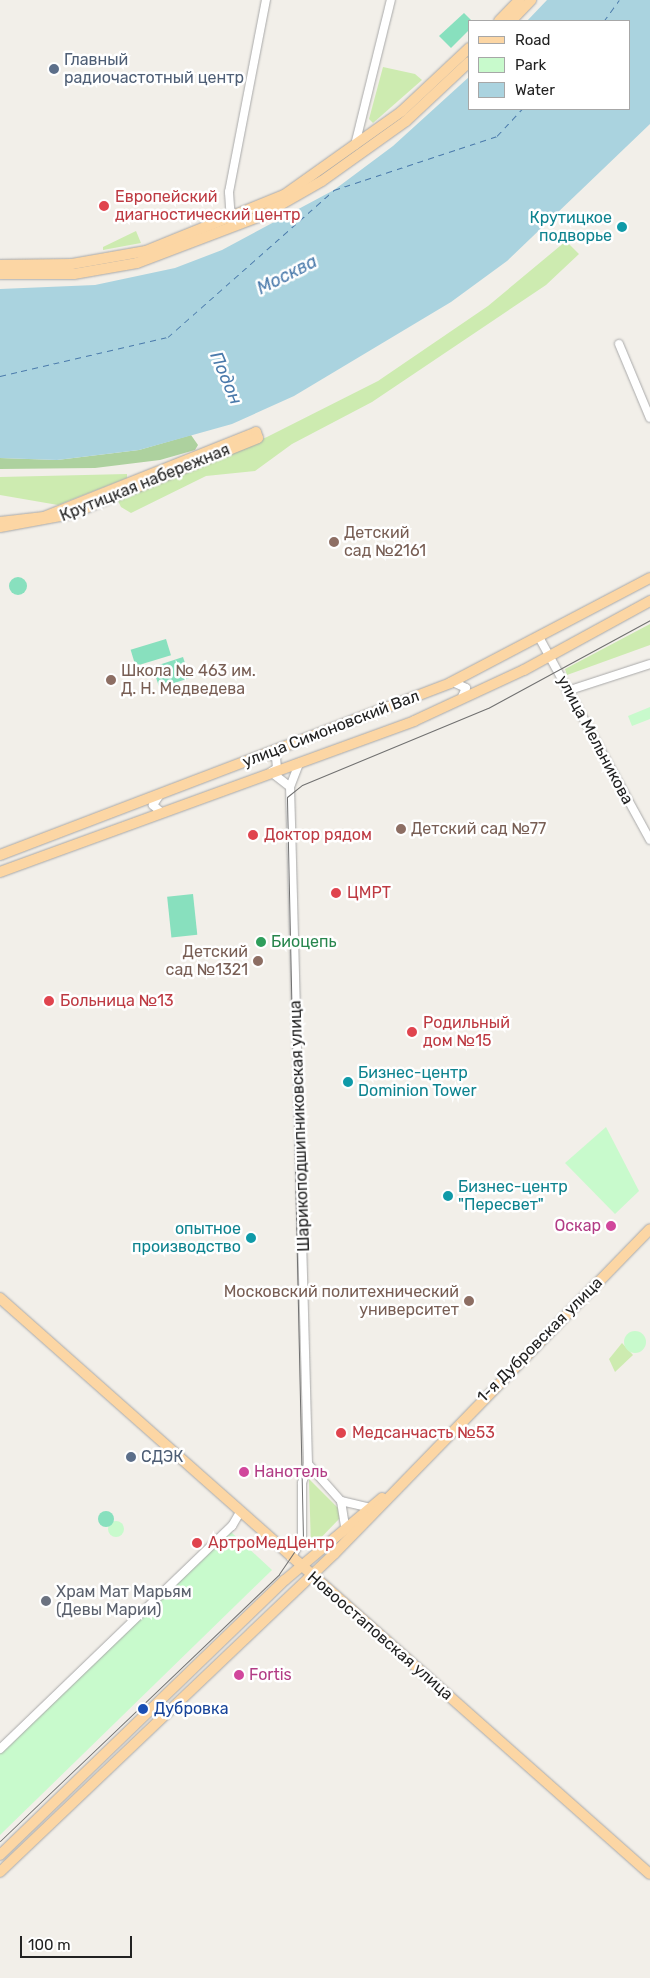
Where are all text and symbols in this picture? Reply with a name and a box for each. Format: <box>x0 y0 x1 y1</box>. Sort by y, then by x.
legend <box>468 20 630 110</box>
text: Road <box>515 31 551 49</box>
place label: Главный радиочастотный центр <box>64 50 244 88</box>
text: Park <box>515 56 546 74</box>
marker: Главный радиочастотный центр <box>48 63 60 75</box>
text: Water <box>515 81 555 99</box>
place label: Европейский диагностический центр <box>115 187 301 225</box>
marker: Европейский диагностический центр <box>97 199 111 213</box>
place label: Крутицкое подворье <box>530 208 612 246</box>
marker: Крутицкое подворье <box>616 221 628 233</box>
water label: Москва <box>253 251 321 299</box>
water label: Подон <box>205 348 247 408</box>
street label: Крутицкая набережная <box>57 440 233 526</box>
place label: Детский сад №2161 <box>344 523 426 561</box>
marker: Детский сад №2161 <box>328 536 340 548</box>
place label: Школа № 463 им. Д. Н. Медведева <box>121 661 256 699</box>
street label: улица Мельникова <box>553 672 637 808</box>
marker: Школа № 463 им. Д. Н. Медведева <box>105 674 117 686</box>
street label: улица Симоновский Вал <box>240 686 422 772</box>
place label: Детский сад №77 <box>411 819 546 839</box>
marker: Детский сад №77 <box>395 823 407 835</box>
place label: Доктор рядом <box>264 825 372 845</box>
marker: Доктор рядом <box>246 828 260 842</box>
place label: ЦМРТ <box>347 883 391 903</box>
marker: ЦМРТ <box>329 886 343 900</box>
place label: Биоцепь <box>271 932 336 952</box>
marker: Биоцепь <box>255 936 267 948</box>
place label: Детский сад №1321 <box>166 942 248 980</box>
marker: Детский сад №1321 <box>252 955 264 967</box>
place label: Больница №13 <box>60 991 174 1011</box>
marker: Больница №13 <box>42 994 56 1008</box>
street label: Шарикоподшипниковская улица <box>286 1000 314 1252</box>
place label: Родильный дом №15 <box>423 1013 510 1051</box>
marker: Родильный дом №15 <box>405 1025 419 1039</box>
place label: Бизнес-центр Dominion Tower <box>358 1063 477 1101</box>
marker: Бизнес-центр Dominion Tower <box>342 1076 354 1088</box>
place label: Бизнес-центр "Пересвет" <box>458 1177 568 1215</box>
marker: Бизнес-центр "Пересвет" <box>442 1190 454 1202</box>
place label: Оскар <box>554 1216 601 1236</box>
place label: опытное производство <box>132 1219 241 1257</box>
marker: Оскар <box>605 1220 617 1232</box>
marker: опытное производство <box>245 1232 257 1244</box>
street label: 1-я Дубровская улица <box>473 1273 607 1407</box>
place label: Московский политехнический университет <box>224 1282 459 1320</box>
marker: Московский политехнический университет <box>463 1295 475 1307</box>
place label: Медсанчасть №53 <box>352 1423 495 1443</box>
marker: Медсанчасть №53 <box>334 1426 348 1440</box>
place label: СДЭК <box>141 1447 183 1467</box>
marker: СДЭК <box>125 1451 137 1463</box>
place label: Нанотель <box>254 1462 328 1482</box>
marker: Нанотель <box>238 1466 250 1478</box>
place label: АртроМедЦентр <box>208 1533 335 1553</box>
marker: АртроМедЦентр <box>190 1536 204 1550</box>
street label: Новоостаповская улица <box>303 1568 457 1704</box>
place label: Храм Мат Марьям (Девы Марии) <box>56 1582 192 1620</box>
marker: Храм Мат Марьям (Девы Марии) <box>40 1595 52 1607</box>
place label: Fortis <box>249 1665 292 1685</box>
marker: Fortis <box>233 1669 245 1681</box>
place label: Дубровка <box>154 1699 228 1719</box>
marker: Дубровка <box>136 1702 150 1716</box>
scale bar <box>22 1926 135 1958</box>
text: 100 m <box>28 1936 70 1954</box>

